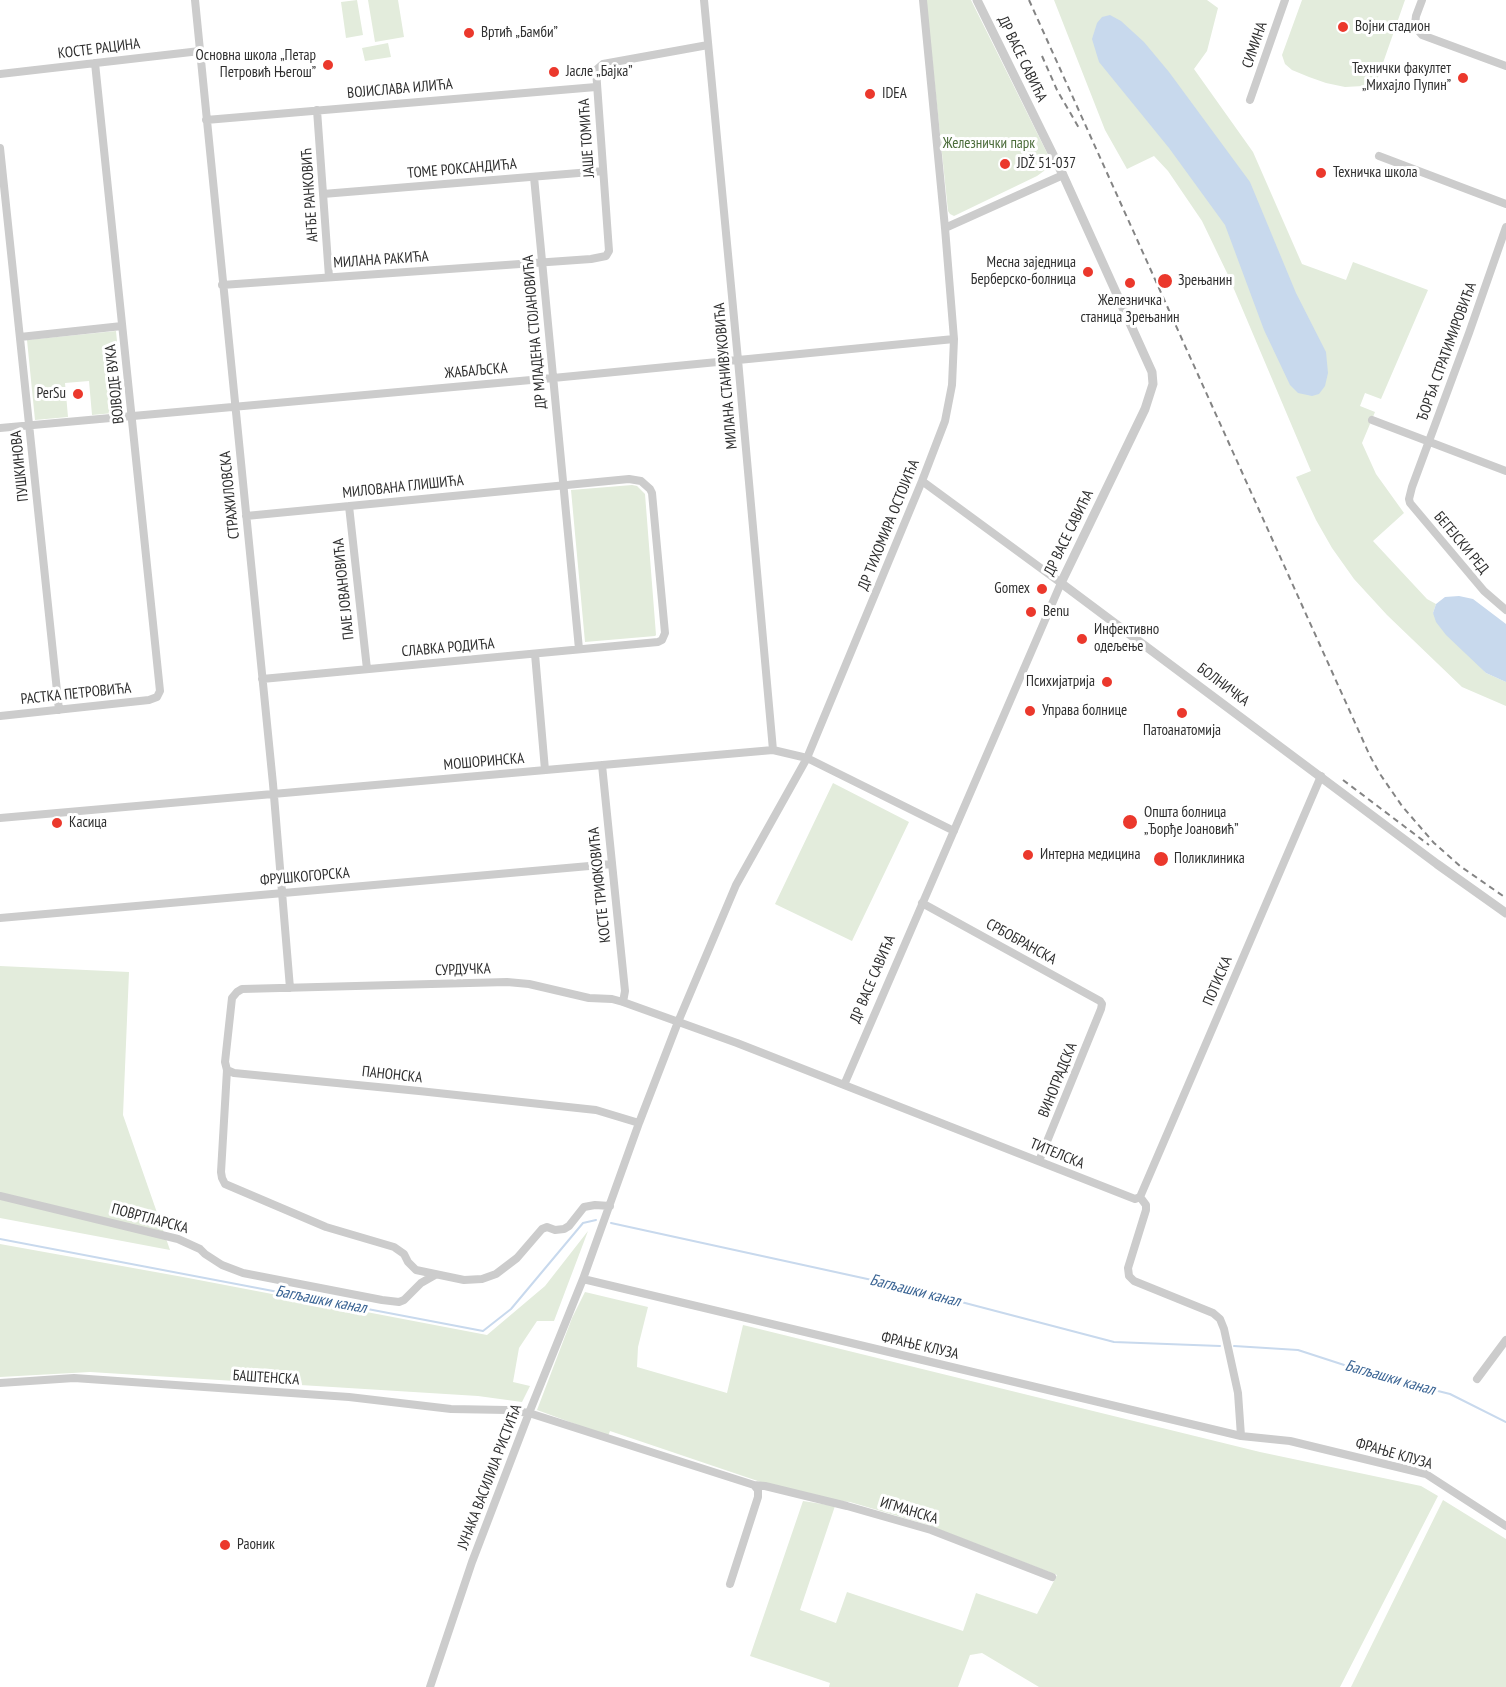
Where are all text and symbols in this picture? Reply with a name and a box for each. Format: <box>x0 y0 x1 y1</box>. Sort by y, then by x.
street label: ДР ВАСЕ САВИЋА <box>993 13 1051 105</box>
place label: Војни стадион <box>1355 18 1430 36</box>
street label: СИМИНА <box>1239 19 1271 71</box>
marker: Војни стадион <box>1336 20 1350 34</box>
place label: Вртић „Бамби” <box>481 24 558 42</box>
marker: Вртић „Бамби” <box>462 26 476 40</box>
street label: КОСТЕ РАЦИНА <box>57 35 141 63</box>
place label: Основна школа „Петар Петровић Његош” <box>196 47 316 82</box>
marker: Основна школа „Петар Петровић Његош” <box>321 58 335 72</box>
place label: Технички факултет „Михајло Пупин” <box>1352 60 1451 95</box>
place label: Јасле „Бајка” <box>566 63 633 81</box>
marker: Јасле „Бајка” <box>547 65 561 79</box>
marker: Технички факултет „Михајло Пупин” <box>1456 71 1470 85</box>
street label: ВОЈИСЛАВА ИЛИЋА <box>346 75 454 103</box>
place label: IDEA <box>882 85 907 103</box>
marker: IDEA <box>863 87 877 101</box>
street label: ЈАШЕ ТОМИЋА <box>575 98 599 178</box>
park label: Железнички парк <box>943 135 1035 153</box>
street label: АНЂЕ РАНКОВИЋ <box>298 147 322 243</box>
street label: ТОМЕ РОКСАНДИЋА <box>407 155 517 183</box>
place label: JDŽ 51-037 <box>1017 155 1076 173</box>
marker: JDŽ 51-037 <box>998 157 1012 171</box>
place label: Техничка школа <box>1333 164 1417 182</box>
marker: Техничка школа <box>1314 166 1328 180</box>
street label: МИЛАНА РАКИЋА <box>333 248 429 272</box>
street label: ДР МЛАДЕНА СТОЈАНОВИЋА <box>519 254 551 410</box>
place label: Месна заједница Берберско-болница <box>971 254 1076 289</box>
marker: Месна заједница Берберско-болница <box>1081 265 1095 279</box>
marker: Зрењанин <box>1156 272 1174 290</box>
place label: Зрењанин <box>1178 272 1232 290</box>
marker: Железничка станица Зрењанин <box>1123 276 1137 290</box>
street label: ЂОРЂА СТРАТИМИРОВИЋА <box>1413 280 1481 424</box>
place label: Железничка станица Зрењанин <box>1080 292 1180 327</box>
street label: МИЛАНА СТАНИВУКОВИЋА <box>711 302 741 450</box>
street label: ВОЈВОДЕ ВУКА <box>102 343 128 425</box>
street label: ЖАБАЉСКА <box>444 359 508 383</box>
place label: PerSu <box>36 385 66 403</box>
marker: PerSu <box>71 387 85 401</box>
street label: ПУШКИНОВА <box>7 430 33 502</box>
street label: СТРАЖИЛОВСКА <box>216 450 244 540</box>
street label: ДР ТИХОМИРА ОСТОЈИЋА <box>855 457 923 593</box>
street label: МИЛОВАНА ГЛИШИЋА <box>342 472 464 502</box>
street label: ДР ВАСЕ САВИЋА <box>1040 487 1098 579</box>
street label: БЕГЕЈСКИ РЕД <box>1430 508 1492 578</box>
street label: ПАЈЕ ЈОВАНОВИЋА <box>330 537 358 641</box>
place label: Gomex <box>994 580 1030 598</box>
marker: Gomex <box>1035 582 1049 596</box>
place label: Benu <box>1043 603 1069 621</box>
marker: Benu <box>1024 605 1038 619</box>
place label: Инфективно одељење <box>1094 621 1159 656</box>
marker: Инфективно одељење <box>1075 632 1089 646</box>
street label: СЛАВКА РОДИЋА <box>401 635 495 661</box>
street label: БОЛНИЧКА <box>1193 660 1253 710</box>
place label: Психијатрија <box>1026 673 1095 691</box>
marker: Психијатрија <box>1100 675 1114 689</box>
street label: РАСТКА ПЕТРОВИЋА <box>20 679 132 709</box>
place label: Управа болнице <box>1042 702 1127 720</box>
marker: Управа болнице <box>1023 704 1037 718</box>
marker: Патоанатомија <box>1175 706 1189 720</box>
place label: Патоанатомија <box>1143 722 1221 740</box>
street label: МОШОРИНСКА <box>443 750 525 774</box>
place label: Општа болница „Ђорђе Јоановић” <box>1144 804 1239 839</box>
marker: Општа болница „Ђорђе Јоановић” <box>1121 813 1139 831</box>
place label: Касица <box>69 814 107 832</box>
marker: Касица <box>50 816 64 830</box>
street label: КОСТЕ ТРИФКОВИЋА <box>585 826 615 944</box>
place label: Интерна медицина <box>1040 846 1140 864</box>
marker: Интерна медицина <box>1021 848 1035 862</box>
marker: Поликлиника <box>1152 850 1170 868</box>
place label: Поликлиника <box>1174 850 1245 868</box>
street label: ФРУШКОГОРСКА <box>259 864 351 890</box>
street label: СРБОБРАНСКА <box>983 915 1059 969</box>
street label: ДР ВАСЕ САВИЋА <box>846 933 900 1025</box>
street label: ПОТИСКА <box>1200 954 1236 1008</box>
street label: СУРДУЧКА <box>435 960 491 980</box>
street label: ВИНОГРАДСКА <box>1035 1040 1081 1120</box>
street label: ПАНОНСКА <box>361 1063 423 1087</box>
street label: ТИТЕЛСКА <box>1027 1135 1087 1173</box>
street label: ПОВРТЛАРСКА <box>110 1200 190 1238</box>
water label: Багљашки канал <box>868 1271 962 1311</box>
water label: Багљашки канал <box>274 1282 368 1318</box>
street label: ФРАЊЕ КЛУЗА <box>879 1328 961 1364</box>
water label: Багљашки канал <box>1343 1356 1437 1400</box>
street label: БАШТЕНСКА <box>232 1367 300 1389</box>
street label: ЈУНАКА ВАСИЛИЈА РИСТИЋА <box>454 1402 526 1552</box>
street label: ФРАЊЕ КЛУЗА <box>1354 1434 1434 1474</box>
street label: ИГМАНСКА <box>878 1494 940 1528</box>
place label: Раоник <box>237 1536 275 1554</box>
marker: Раоник <box>218 1538 232 1552</box>

